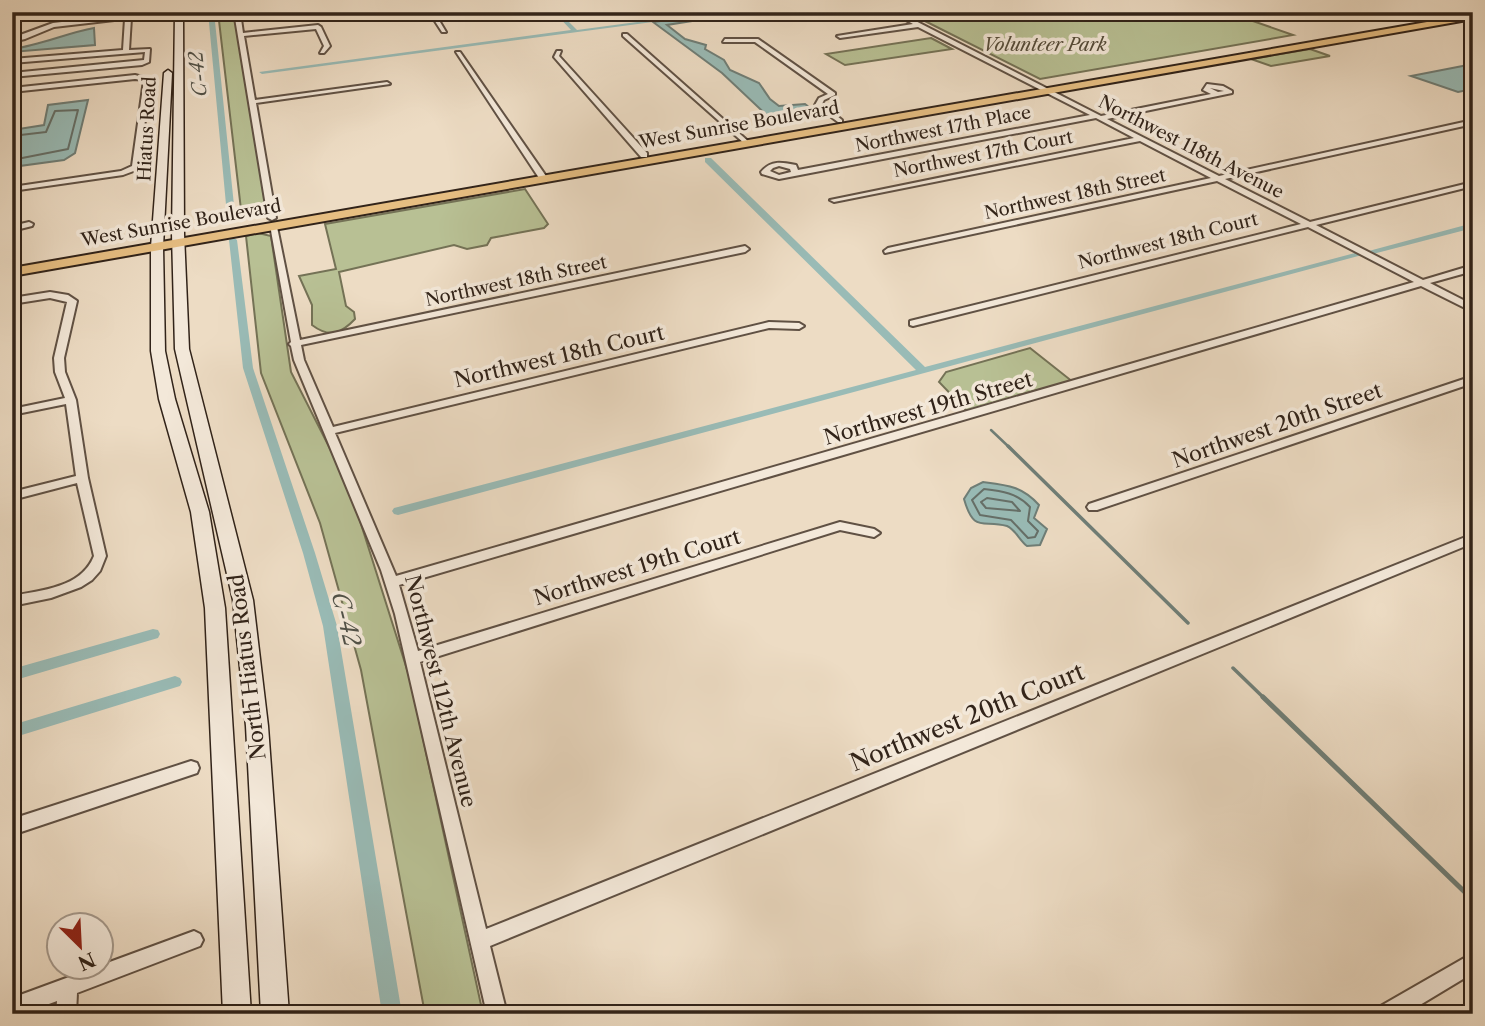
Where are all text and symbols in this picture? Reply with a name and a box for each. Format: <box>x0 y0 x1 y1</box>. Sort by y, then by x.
park label: Volunteer Park <box>983 34 1107 56</box>
water label: C-42 <box>184 49 212 98</box>
street label: Hiatus Road <box>133 76 161 182</box>
street label: Northwest 118th Avenue <box>1095 91 1287 203</box>
street label: West Sunrise Boulevard <box>636 97 841 154</box>
street label: Northwest 17th Place <box>853 101 1033 157</box>
street label: Northwest 17th Court <box>891 126 1075 182</box>
street label: Northwest 18th Street <box>982 164 1169 224</box>
street label: West Sunrise Boulevard <box>78 195 283 252</box>
street label: Northwest 18th Court <box>1076 208 1261 274</box>
street label: Northwest 18th Street <box>423 251 610 311</box>
street label: Northwest 18th Court <box>452 320 667 392</box>
street label: Northwest 19th Street <box>821 366 1036 450</box>
street label: Northwest 20th Street <box>1169 377 1386 473</box>
street label: Northwest 19th Court <box>531 523 744 610</box>
street label: North Hiatus Road <box>223 572 271 761</box>
street label: Northwest 112th Avenue <box>400 572 482 810</box>
water label: C-42 <box>326 589 366 650</box>
street label: Northwest 20th Court <box>846 656 1089 777</box>
north arrow <box>46 911 116 981</box>
text: N <box>74 947 99 975</box>

